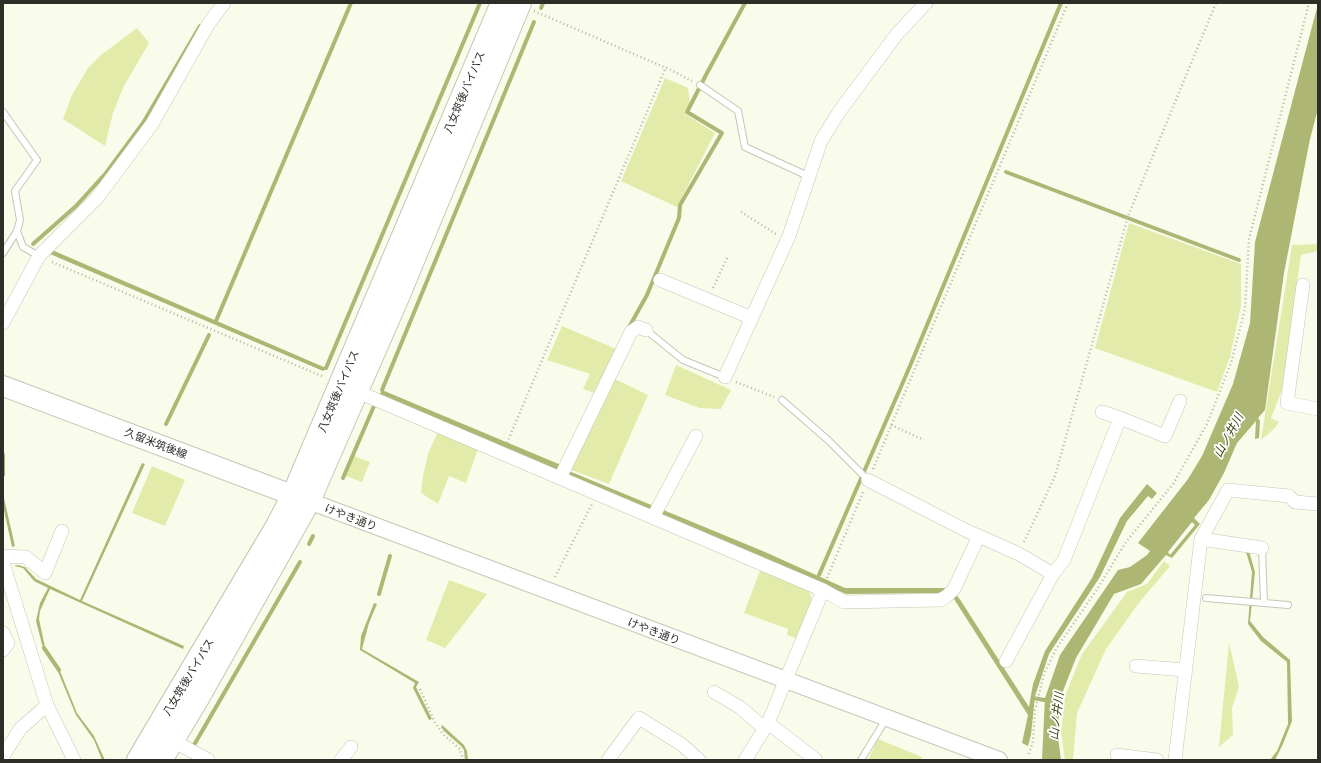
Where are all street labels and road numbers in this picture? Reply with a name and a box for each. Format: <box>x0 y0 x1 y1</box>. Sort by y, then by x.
street label: 八女筑後バイパス <box>441 49 487 135</box>
street label: 八女筑後バイパス <box>315 348 361 434</box>
street label: 久留米筑後線 <box>123 425 189 461</box>
street label: けやき通り <box>323 501 379 533</box>
street label: けやき通り <box>626 615 682 647</box>
street label: 八女筑後バイパス <box>160 636 216 718</box>

